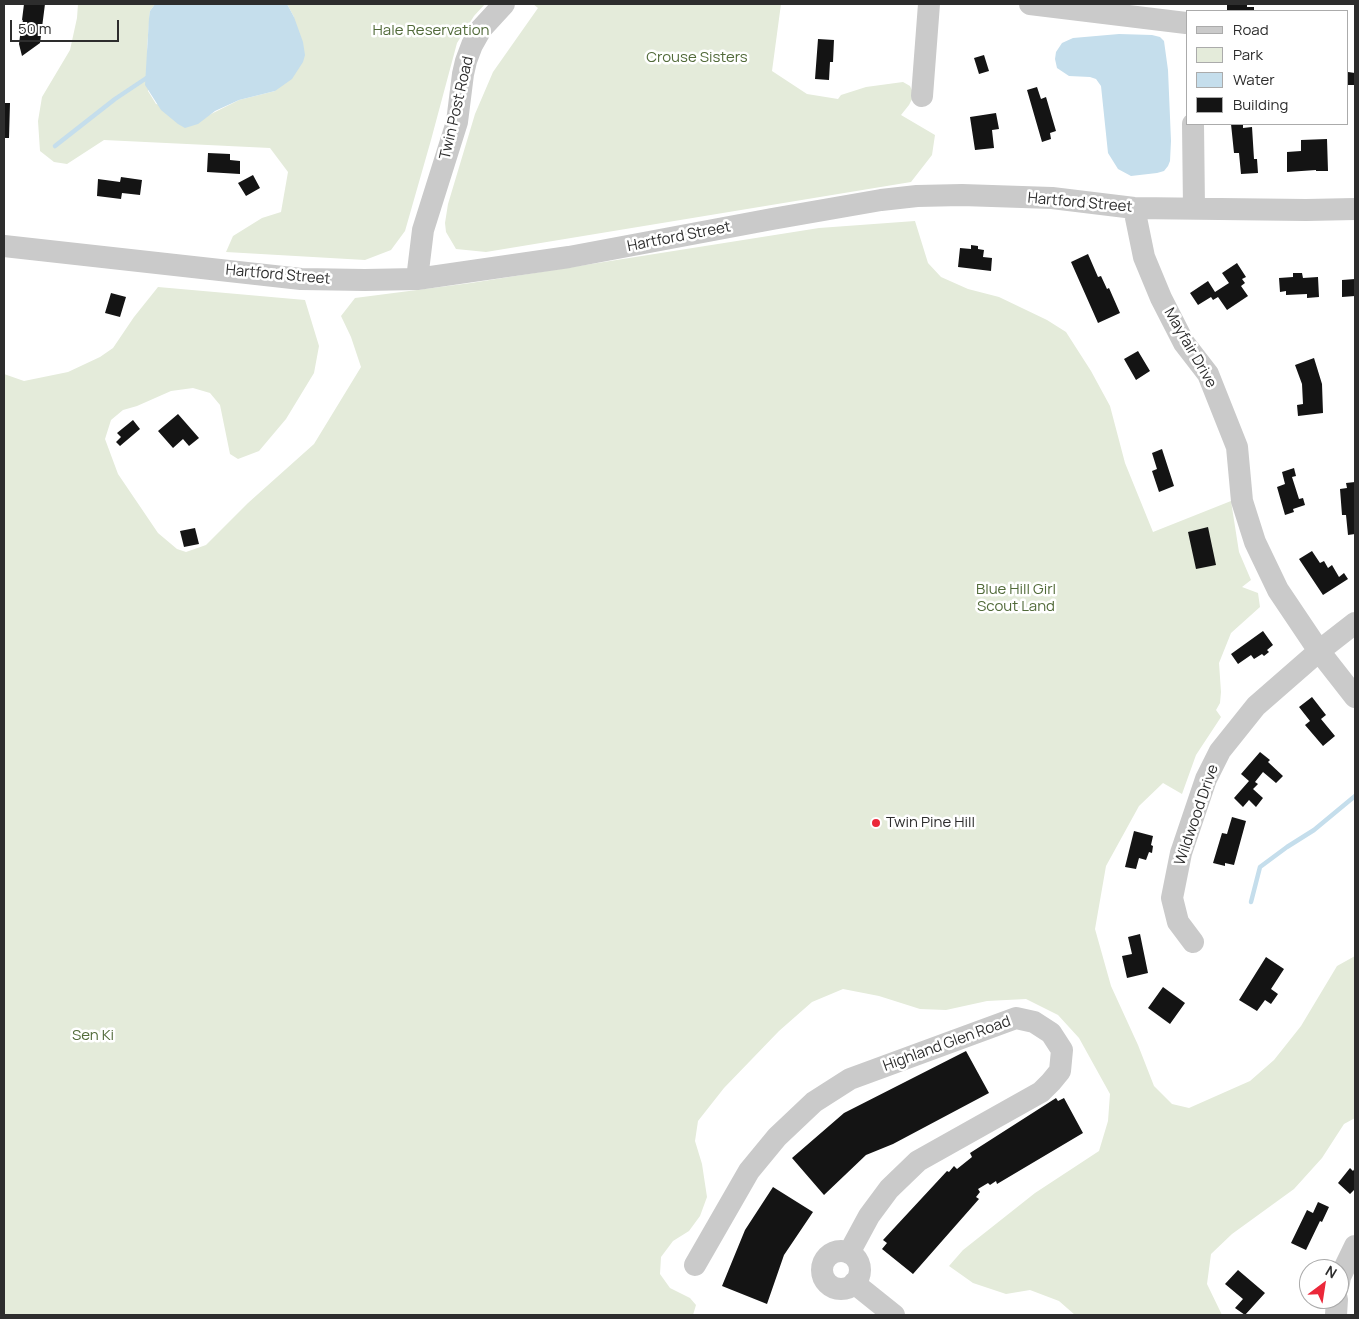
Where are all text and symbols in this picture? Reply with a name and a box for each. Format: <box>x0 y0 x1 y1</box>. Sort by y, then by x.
scale bar <box>12 10 121 42</box>
legend <box>1186 10 1349 125</box>
text: 50 m <box>18 18 52 39</box>
text: Road <box>1233 19 1269 40</box>
park label: Hale Reservation <box>373 22 489 40</box>
text: Park <box>1233 44 1263 65</box>
park label: Crouse Sisters <box>646 49 748 67</box>
street label: Twin Post Road <box>436 55 478 161</box>
text: Water <box>1233 69 1275 90</box>
text: Building <box>1233 94 1288 115</box>
street label: Hartford Street <box>1027 189 1133 217</box>
street label: Hartford Street <box>626 218 732 256</box>
street label: Hartford Street <box>225 261 331 289</box>
street label: Mayfair Drive <box>1160 305 1220 391</box>
park label: Blue Hill Girl Scout Land <box>976 581 1056 616</box>
street label: Wildwood Drive <box>1171 762 1223 868</box>
place label: Twin Pine Hill <box>886 814 975 832</box>
marker: Twin Pine Hill <box>870 817 882 829</box>
street label: Highland Glen Road <box>881 1013 1013 1075</box>
park label: Sen Ki <box>72 1027 114 1045</box>
north arrow <box>1299 1259 1349 1309</box>
text: N <box>1322 1261 1341 1282</box>

